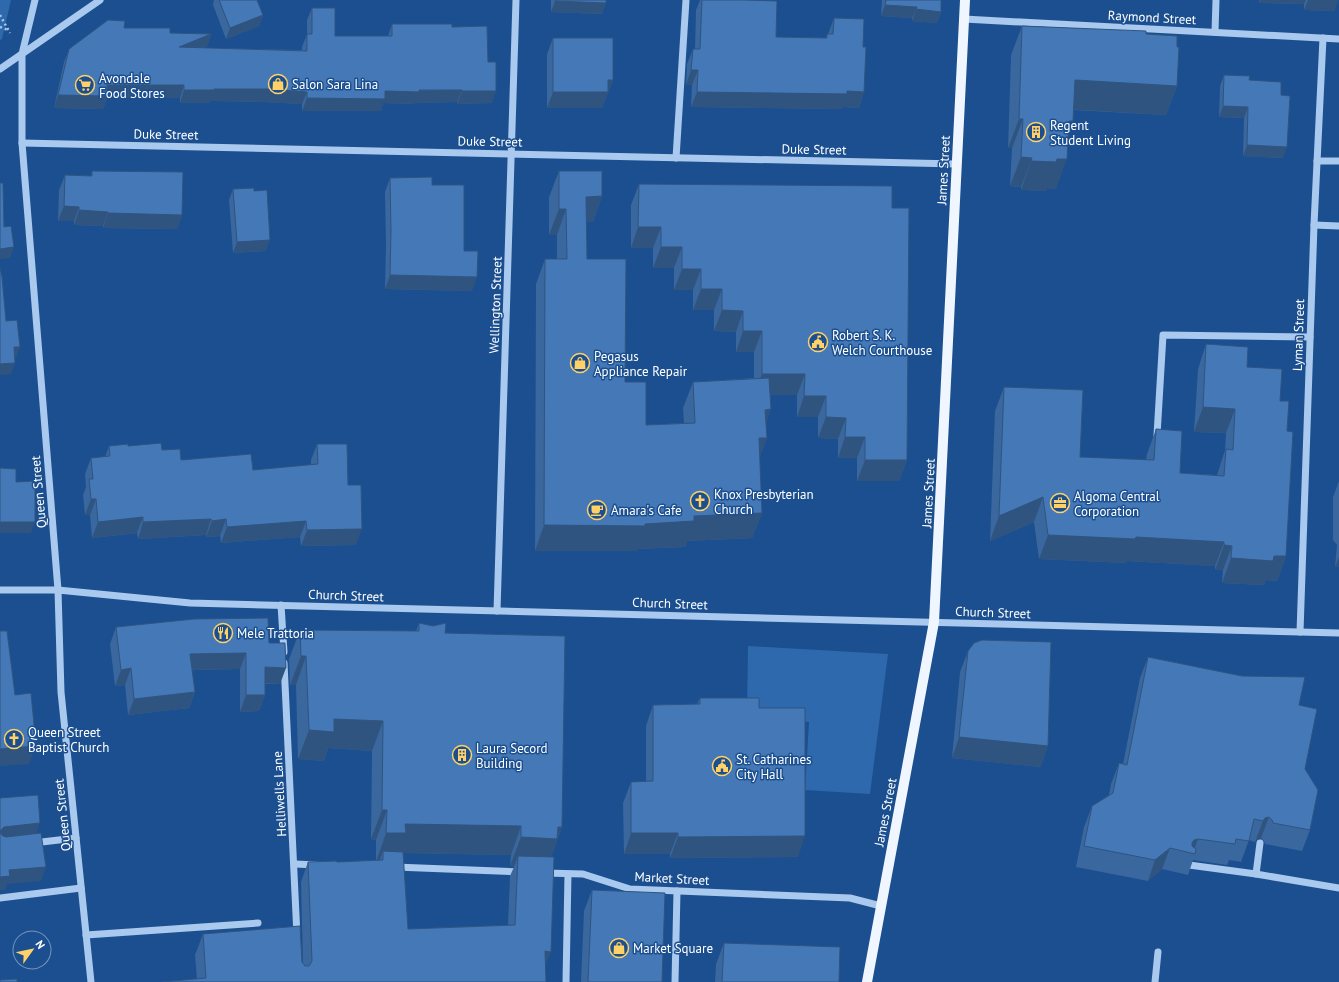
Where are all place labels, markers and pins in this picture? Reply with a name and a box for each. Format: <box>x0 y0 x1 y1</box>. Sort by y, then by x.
place label: Avondale Food Stores <box>99 70 165 102</box>
shop icon: Salon Sara Lina <box>267 73 289 95</box>
supermarket icon: Avondale Food Stores <box>74 74 96 96</box>
place label: Salon Sara Lina <box>292 76 378 93</box>
place label: Regent Student Living <box>1050 117 1131 149</box>
building icon: Regent Student Living <box>1025 121 1047 143</box>
place label: Robert S. K. Welch Courthouse <box>832 327 932 359</box>
public building icon: Robert S. K. Welch Courthouse <box>807 331 829 353</box>
place label: Pegasus Appliance Repair <box>594 348 688 380</box>
shop icon: Pegasus Appliance Repair <box>569 352 591 374</box>
place label: Knox Presbyterian Church <box>714 486 814 518</box>
place label: Algoma Central Corporation <box>1074 488 1160 520</box>
church icon: Knox Presbyterian Church <box>689 490 711 512</box>
office icon: Algoma Central Corporation <box>1049 492 1071 514</box>
cafe icon: Amara's Cafe <box>586 499 608 521</box>
place label: Amara's Cafe <box>611 502 682 519</box>
restaurant icon: Mele Trattoria <box>212 622 234 644</box>
place label: Mele Trattoria <box>237 625 314 642</box>
place label: Queen Street Baptist Church <box>28 724 109 756</box>
church icon: Queen Street Baptist Church <box>3 728 25 750</box>
place label: Laura Secord Building <box>476 740 548 772</box>
building icon: Laura Secord Building <box>451 744 473 766</box>
place label: St. Catharines City Hall <box>736 751 811 783</box>
public building icon: St. Catharines City Hall <box>711 755 733 777</box>
shop icon: Market Square <box>608 937 630 959</box>
place label: Market Square <box>633 940 713 957</box>

